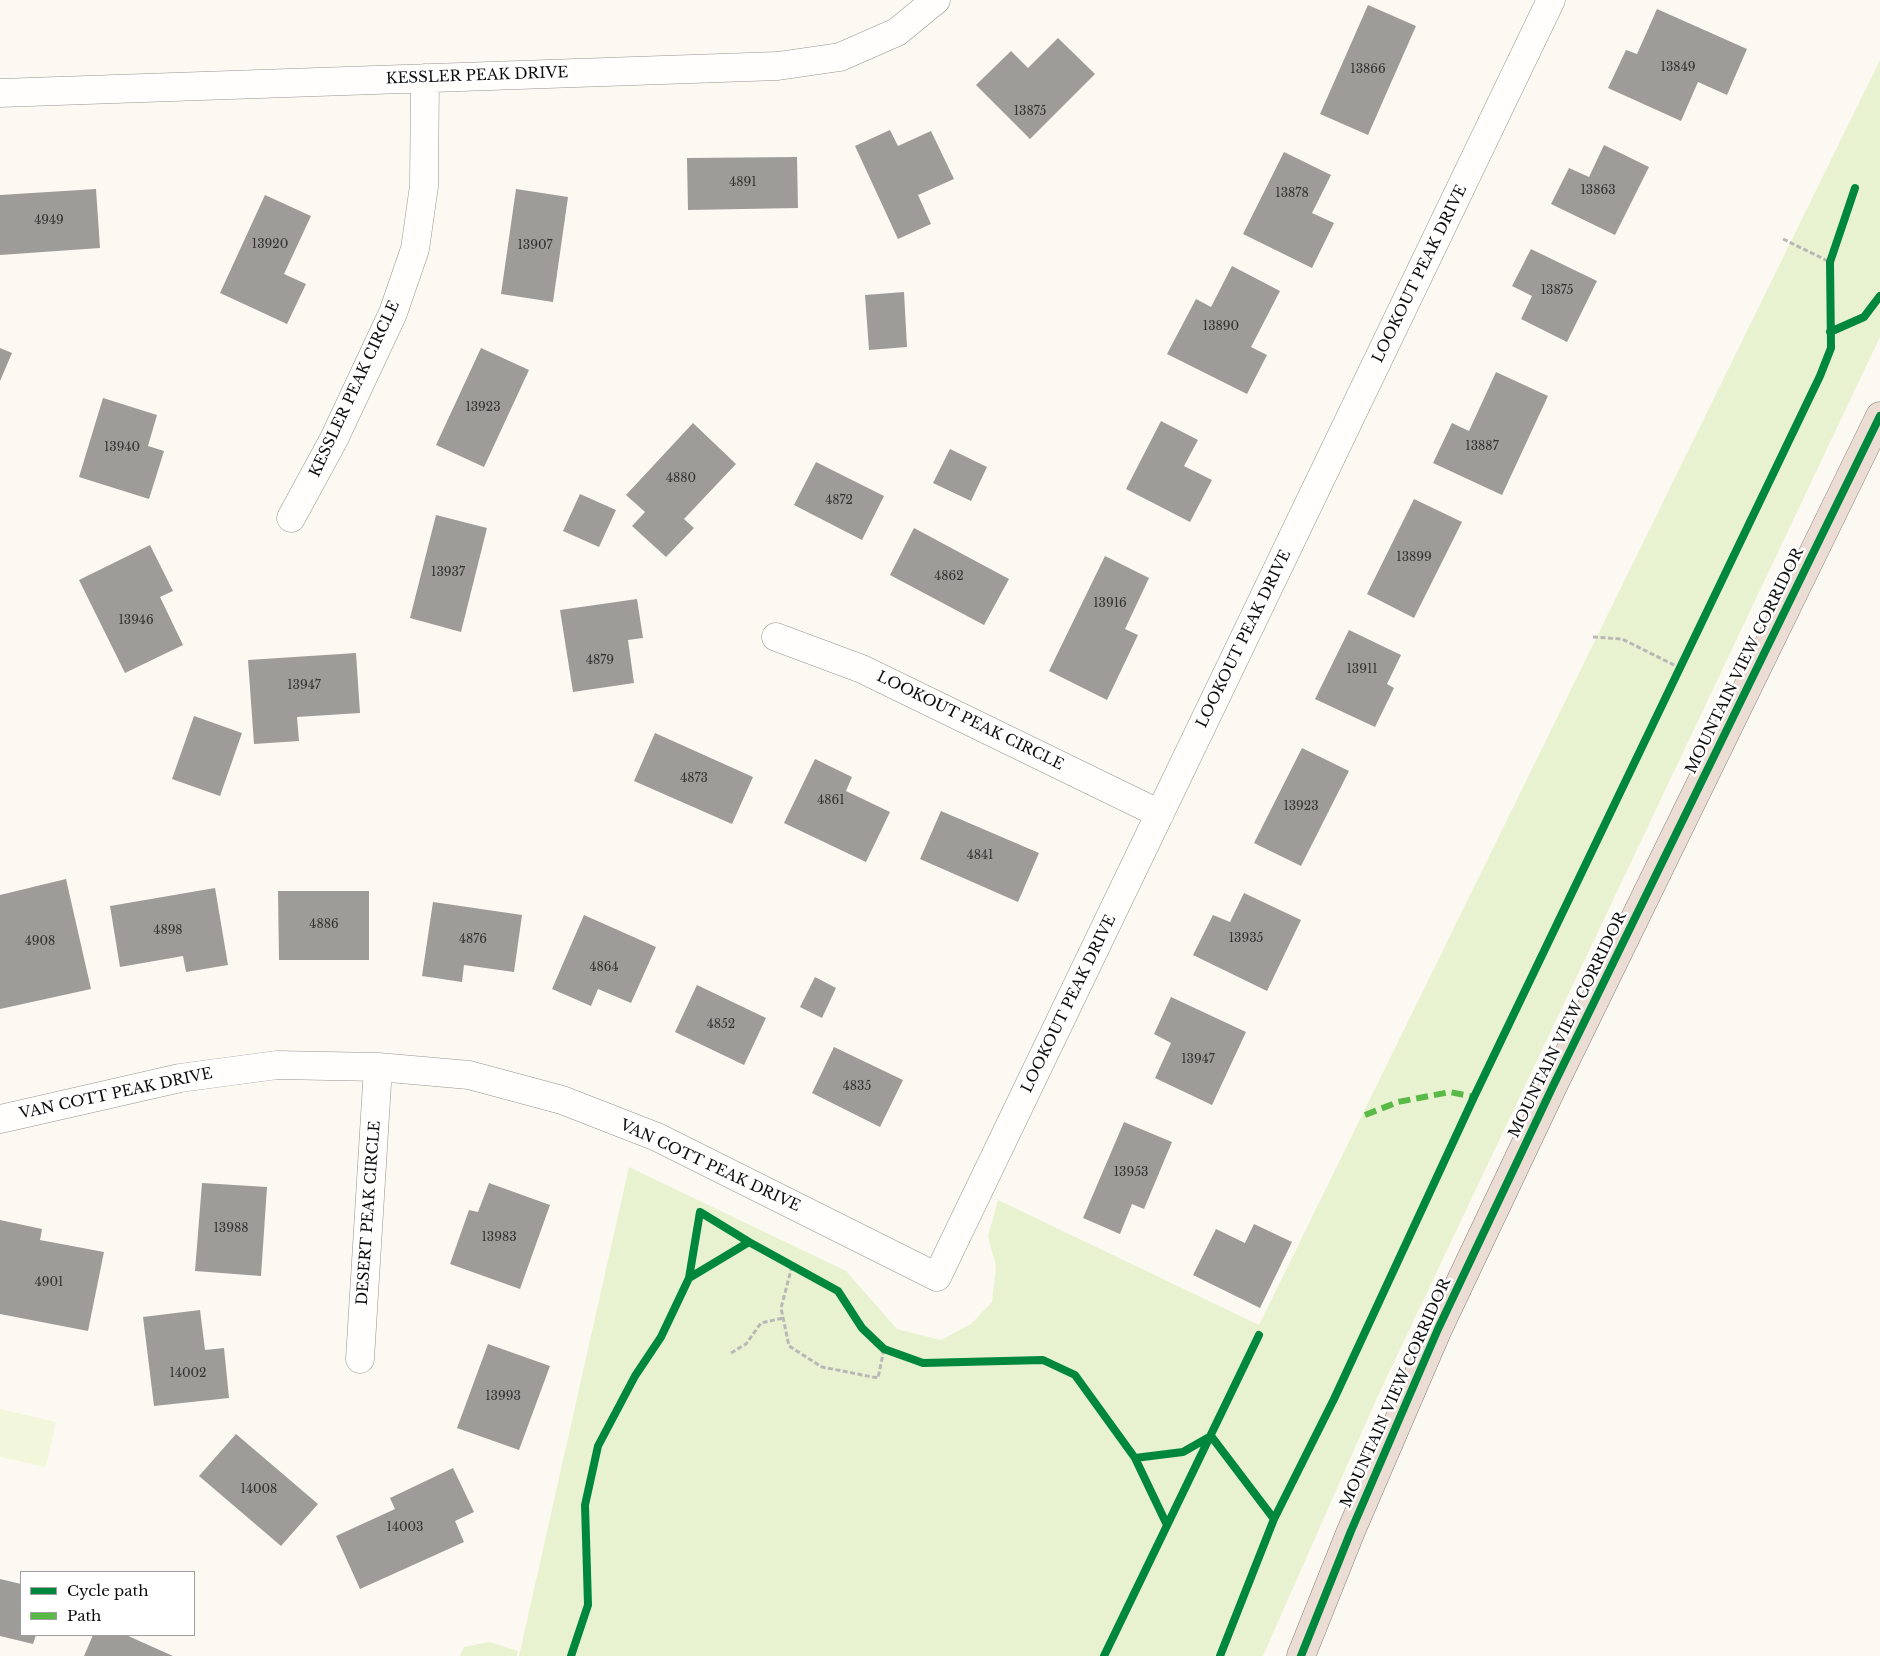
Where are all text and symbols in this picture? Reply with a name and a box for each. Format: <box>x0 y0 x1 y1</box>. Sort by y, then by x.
house number: 13849 <box>1661 61 1695 75</box>
house number: 13866 <box>1350 63 1386 77</box>
street label: KESSLER PEAK DRIVE <box>386 64 568 88</box>
house number: 13875 <box>1014 105 1046 119</box>
house number: 4891 <box>729 176 757 190</box>
street label: LOOKOUT PEAK DRIVE <box>1369 182 1471 366</box>
house number: 13863 <box>1580 184 1616 198</box>
house number: 13878 <box>1275 187 1309 201</box>
house number: 4949 <box>34 214 64 228</box>
house number: 13920 <box>252 238 288 252</box>
house number: 13907 <box>517 239 553 253</box>
house number: 13875 <box>1541 284 1573 298</box>
street label: KESSLER PEAK CIRCLE <box>306 298 404 480</box>
house number: 13890 <box>1203 320 1239 334</box>
house number: 13923 <box>465 401 501 415</box>
house number: 13887 <box>1465 440 1499 454</box>
house number: 13940 <box>104 441 140 455</box>
house number: 4880 <box>666 472 696 486</box>
house number: 4872 <box>825 494 853 508</box>
street label: MOUNTAIN VIEW CORRIDOR <box>1682 545 1808 777</box>
street label: LOOKOUT PEAK DRIVE <box>1193 547 1295 731</box>
house number: 13899 <box>1396 551 1432 565</box>
house number: 13937 <box>431 566 465 580</box>
house number: 4862 <box>934 570 964 584</box>
house number: 13916 <box>1093 597 1127 611</box>
house number: 13946 <box>118 614 154 628</box>
house number: 4879 <box>586 654 614 668</box>
house number: 13911 <box>1346 663 1378 677</box>
street label: LOOKOUT PEAK CIRCLE <box>874 668 1066 774</box>
house number: 13947 <box>287 679 321 693</box>
house number: 4873 <box>680 772 708 786</box>
house number: 4861 <box>817 794 845 808</box>
house number: 13923 <box>1283 800 1319 814</box>
house number: 4841 <box>967 849 993 863</box>
street label: MOUNTAIN VIEW CORRIDOR <box>1505 909 1631 1141</box>
street label: LOOKOUT PEAK DRIVE <box>1018 912 1120 1096</box>
house number: 4886 <box>309 918 339 932</box>
house number: 4898 <box>153 924 183 938</box>
house number: 13935 <box>1229 932 1263 946</box>
house number: 4876 <box>459 933 487 947</box>
house number: 4908 <box>25 935 55 949</box>
house number: 4864 <box>589 961 619 975</box>
house number: 4852 <box>707 1018 735 1032</box>
house number: 13947 <box>1181 1053 1215 1067</box>
street label: VAN COTT PEAK DRIVE <box>18 1065 214 1123</box>
house number: 4835 <box>843 1080 871 1094</box>
street label: VAN COTT PEAK DRIVE <box>617 1116 803 1216</box>
street label: DESERT PEAK CIRCLE <box>354 1120 384 1306</box>
house number: 13953 <box>1114 1166 1148 1180</box>
house number: 13988 <box>213 1222 249 1236</box>
house number: 13983 <box>481 1231 517 1245</box>
house number: 4901 <box>35 1276 63 1290</box>
street label: MOUNTAIN VIEW CORRIDOR <box>1337 1276 1455 1510</box>
house number: 14002 <box>170 1367 206 1381</box>
house number: 13993 <box>485 1390 521 1404</box>
house number: 14008 <box>241 1483 277 1497</box>
house number: 14003 <box>387 1521 423 1535</box>
legend <box>20 1571 195 1636</box>
text: Cycle path <box>67 1581 149 1600</box>
text: Path <box>67 1606 101 1625</box>

